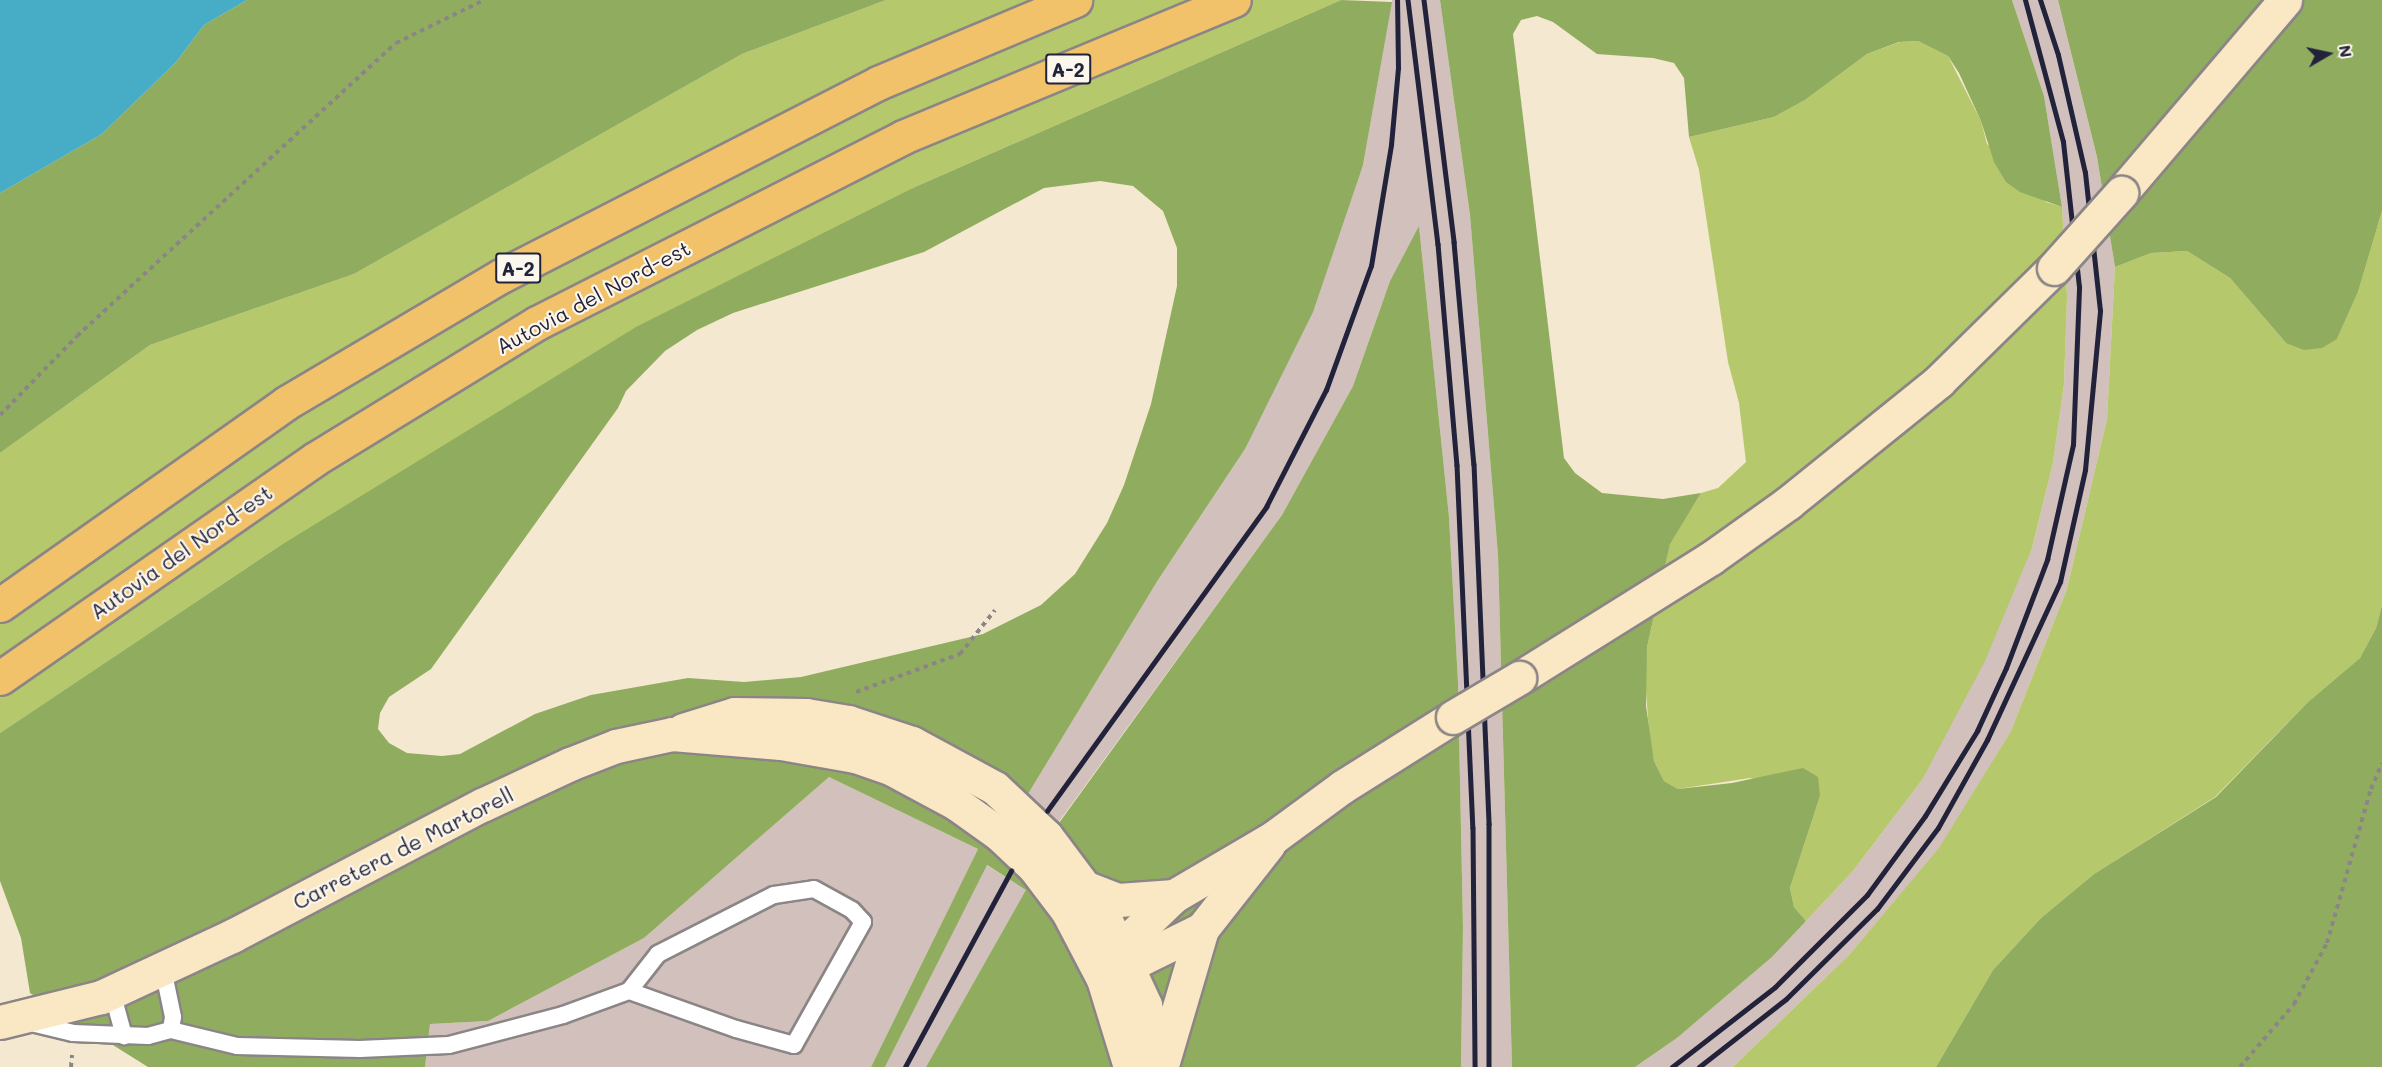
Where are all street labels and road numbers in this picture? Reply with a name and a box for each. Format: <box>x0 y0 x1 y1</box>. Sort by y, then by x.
road number: A-2 <box>1044 52 1092 86</box>
street label: Autovia del Nord-est <box>492 235 694 359</box>
road number: A-2 <box>494 251 542 285</box>
street label: Autovia del Nord-est <box>85 480 277 624</box>
street label: Carretera de Martorell <box>289 781 517 915</box>

